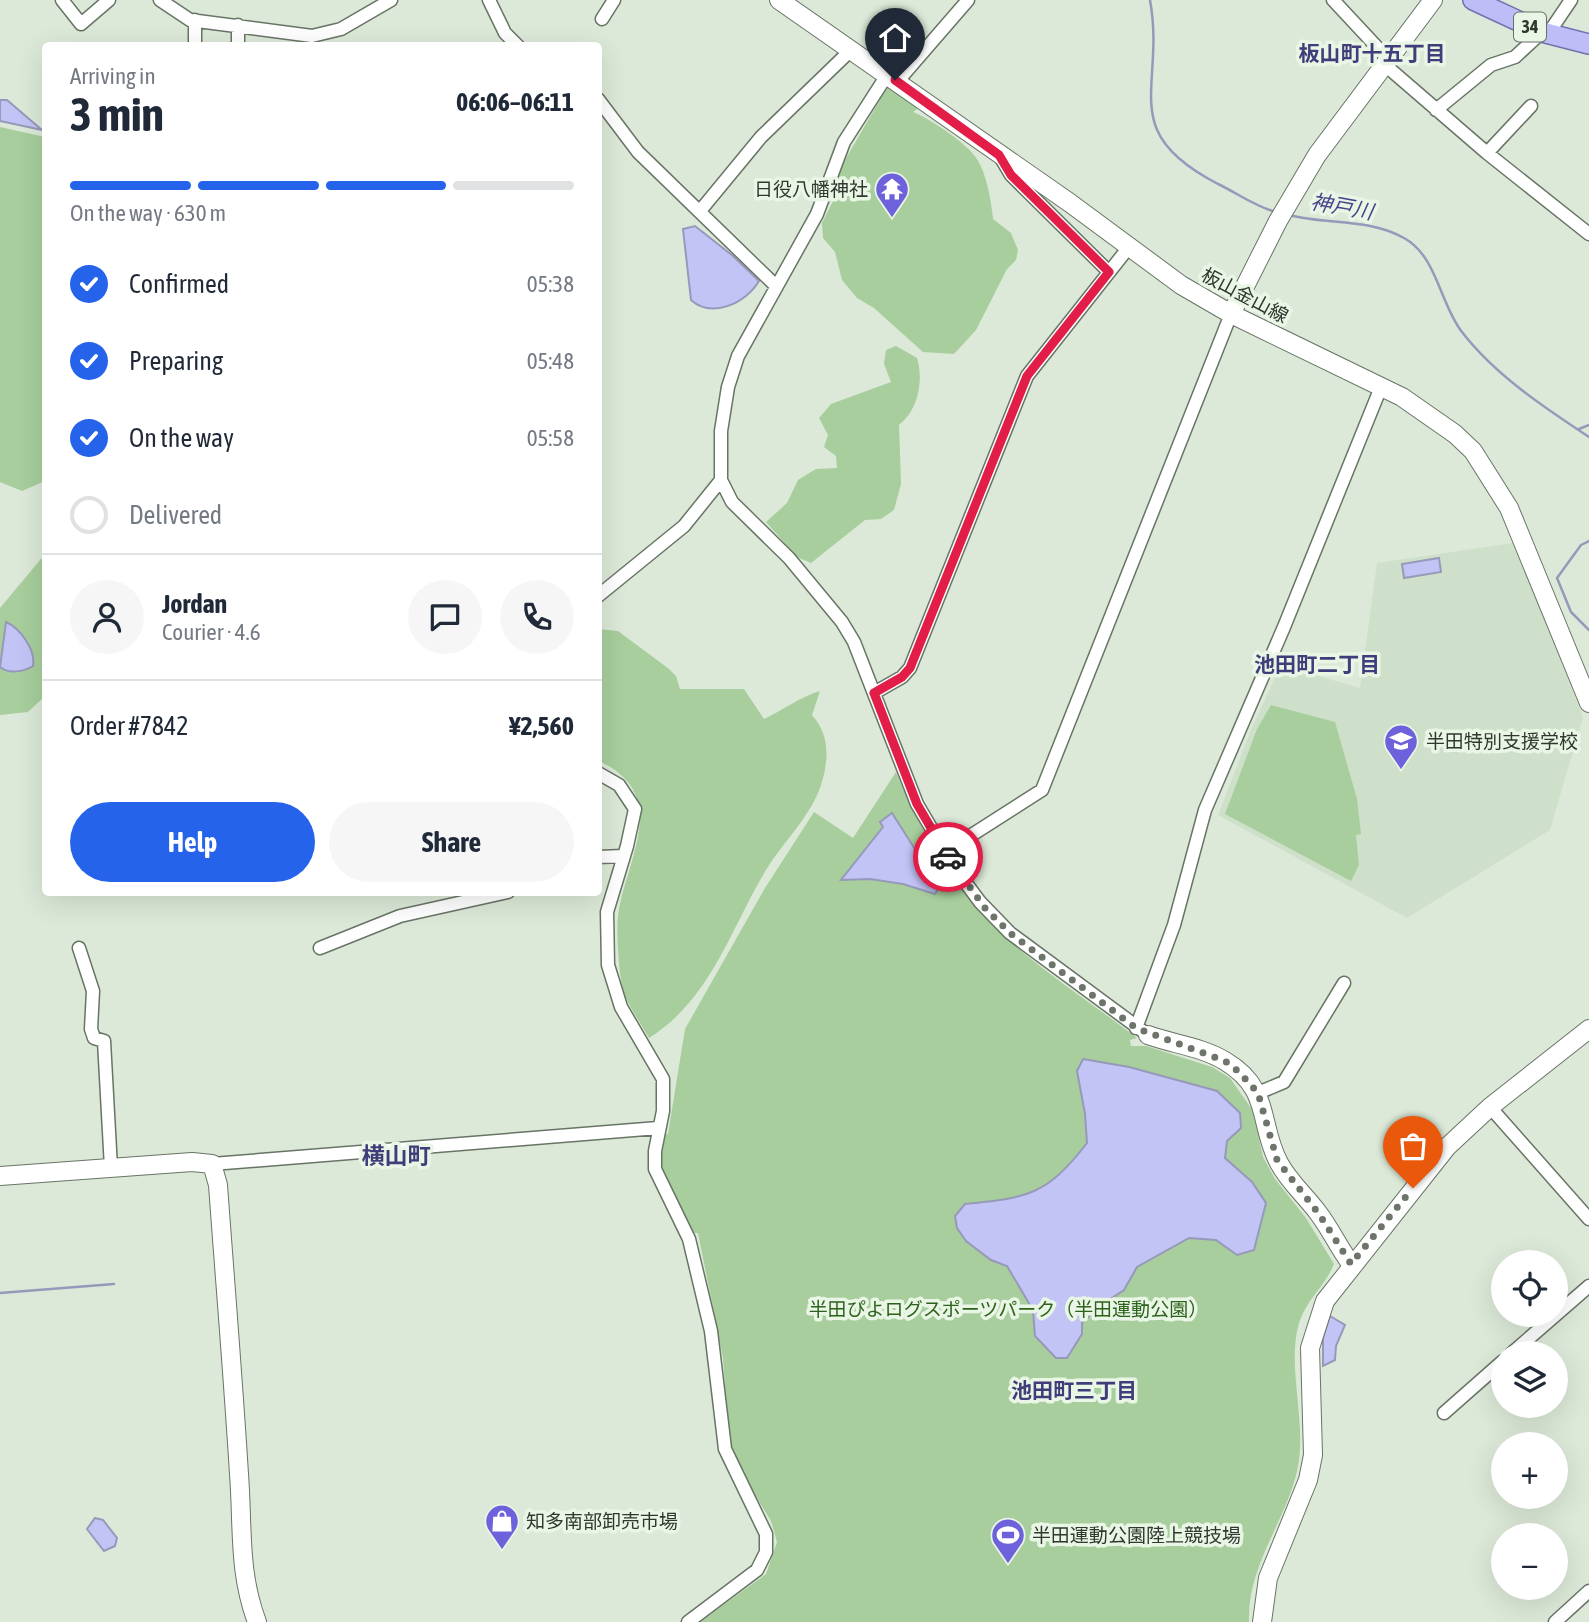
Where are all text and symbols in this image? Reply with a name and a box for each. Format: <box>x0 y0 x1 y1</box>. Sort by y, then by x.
pin <box>865 8 925 80</box>
road number: 34 <box>1514 12 1546 42</box>
icon: home <box>876 19 914 57</box>
district label: 板山町十五丁目 <box>1299 41 1446 65</box>
text: Arriving in <box>70 63 156 89</box>
text: 06:06–06:11 <box>456 87 574 117</box>
text: 3 min <box>70 88 164 141</box>
temple icon: 日役八幡神社 <box>873 170 911 219</box>
place label: 日役八幡神社 <box>754 178 868 200</box>
water label: 神戸川 <box>1309 189 1377 224</box>
text: On the way · 630 m <box>70 200 226 226</box>
street label: 板山金山線 <box>1198 263 1292 327</box>
icon: check <box>70 265 108 303</box>
text: Confirmed <box>129 269 229 299</box>
text: 05:38 <box>527 271 574 297</box>
icon: check <box>70 342 108 380</box>
text: Preparing <box>129 346 223 376</box>
text: 05:48 <box>527 348 574 374</box>
icon: check <box>70 419 108 457</box>
text: On the way <box>129 423 234 453</box>
text: 05:58 <box>527 425 574 451</box>
text: Delivered <box>129 500 222 530</box>
button: person <box>70 580 144 654</box>
button: chat <box>408 580 482 654</box>
button: phone <box>500 580 574 654</box>
text: Jordan <box>162 589 227 619</box>
text: Courier · 4.6 <box>162 619 261 645</box>
district label: 池田町二丁目 <box>1254 652 1380 676</box>
text: Order #7842 <box>70 711 189 741</box>
text: ¥2,560 <box>509 711 574 741</box>
school or university icon: 半田特別支援学校 <box>1382 722 1420 771</box>
place label: 半田特別支援学校 <box>1426 730 1578 752</box>
button: Help <box>70 802 315 882</box>
button: Share <box>329 802 574 882</box>
courier <box>913 822 983 892</box>
icon: car <box>929 838 967 876</box>
pin <box>1383 1116 1443 1188</box>
icon: bag <box>1394 1127 1432 1165</box>
district label: 横山町 <box>362 1143 431 1169</box>
map controls <box>1491 1250 1568 1600</box>
button: locate <box>1491 1250 1568 1327</box>
park label: 半田ぴよログスポーツパーク（半田運動公園） <box>809 1298 1207 1320</box>
button: layers <box>1491 1341 1568 1418</box>
district label: 池田町三丁目 <box>1011 1378 1137 1402</box>
button: + <box>1491 1432 1568 1509</box>
shop icon: 知多南部卸売市場 <box>483 1502 521 1551</box>
place label: 知多南部卸売市場 <box>526 1510 678 1532</box>
sports icon: 半田運動公園陸上競技場 <box>989 1516 1027 1565</box>
button: − <box>1491 1523 1568 1600</box>
place label: 半田運動公園陸上競技場 <box>1032 1524 1241 1546</box>

